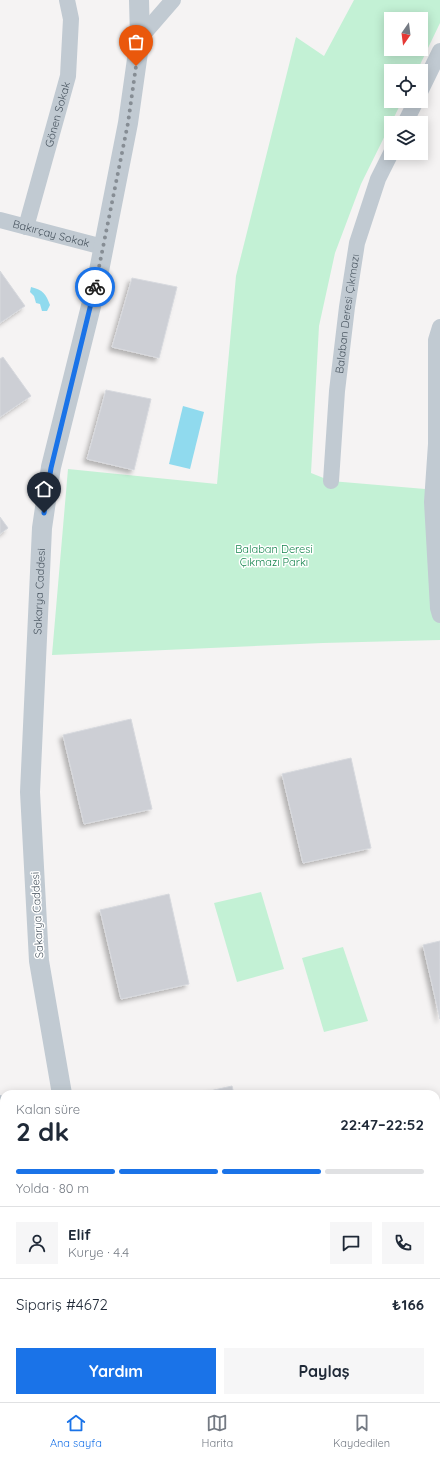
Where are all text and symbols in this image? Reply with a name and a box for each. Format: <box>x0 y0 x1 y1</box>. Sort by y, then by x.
north arrow <box>384 12 428 56</box>
map controls <box>384 12 428 160</box>
pin <box>119 25 153 66</box>
icon: bag <box>125 31 147 53</box>
button: locate <box>384 64 428 108</box>
street label: Gönen Sokak <box>42 80 73 149</box>
button: layers <box>384 116 428 160</box>
street label: Bakırçay Sokak <box>11 217 91 250</box>
street label: Balaban Deresi Çıkmazı <box>332 253 362 374</box>
courier <box>75 267 115 307</box>
icon: bike <box>84 276 106 298</box>
pin <box>27 472 61 513</box>
icon: home <box>33 478 55 500</box>
park label: Balaban Deresi Çıkmazı Parkı <box>235 542 313 569</box>
street label: Sakarya Caddesi <box>30 548 48 635</box>
street label: Sakarya Caddesi <box>28 871 46 959</box>
text: Kalan süre <box>16 1101 80 1117</box>
text: 2 dk <box>16 1115 69 1148</box>
text: 22:47–22:52 <box>340 1115 424 1134</box>
text: Yolda · 80 m <box>16 1180 89 1196</box>
button: person <box>16 1222 58 1264</box>
button: chat <box>330 1222 372 1264</box>
button: phone <box>382 1222 424 1264</box>
text: Elif <box>68 1225 91 1244</box>
text: Kurye · 4.4 <box>68 1244 129 1260</box>
text: Sipariş #4672 <box>16 1295 108 1314</box>
text: ₺166 <box>392 1295 424 1314</box>
button: Yardım <box>16 1348 216 1394</box>
button: Paylaş <box>224 1348 424 1394</box>
tab: Ana sayfa <box>50 1412 102 1450</box>
tab: Harita <box>202 1412 233 1450</box>
tab: Kaydedilen <box>333 1412 390 1450</box>

